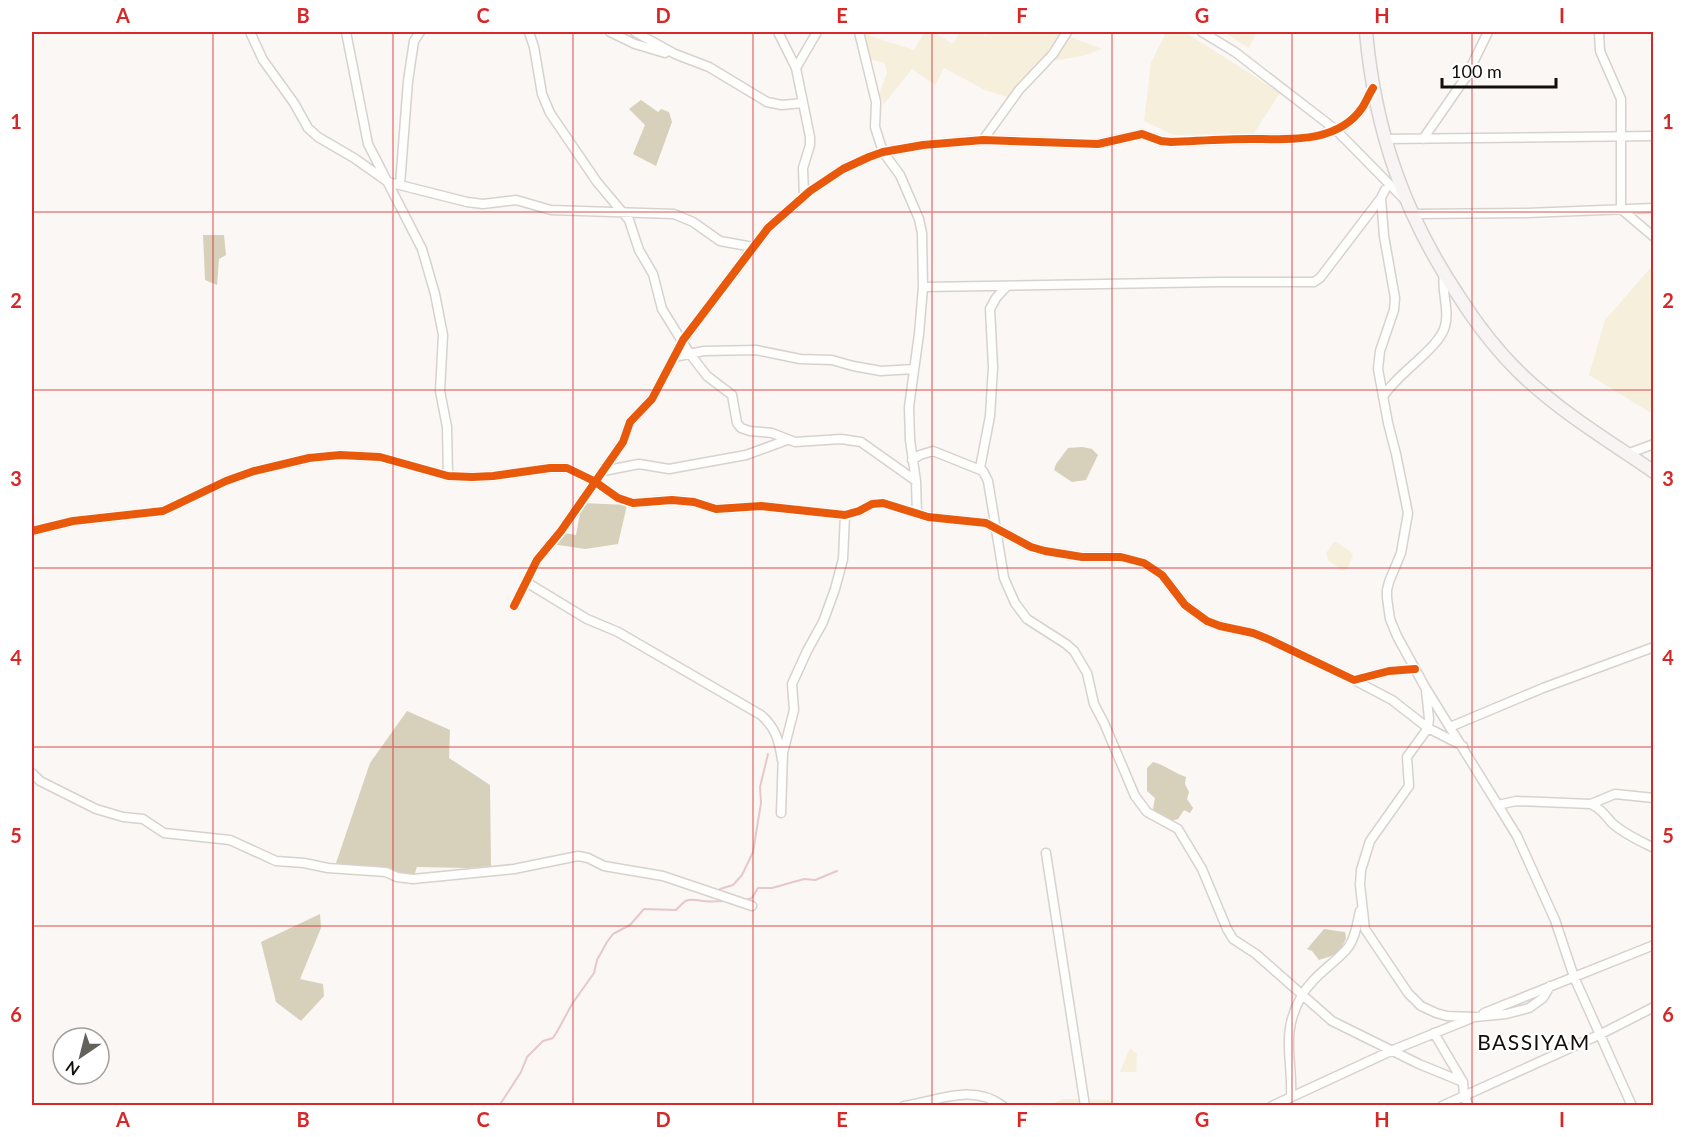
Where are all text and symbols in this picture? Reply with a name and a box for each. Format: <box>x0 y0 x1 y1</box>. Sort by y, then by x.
text: A <box>115 3 130 27</box>
text: B <box>296 3 310 27</box>
text: C <box>476 3 490 27</box>
text: D <box>655 3 671 27</box>
text: E <box>836 3 848 27</box>
text: F <box>1016 3 1028 27</box>
text: G <box>1195 3 1209 27</box>
text: H <box>1374 3 1390 27</box>
text: I <box>1559 3 1565 27</box>
scale bar <box>1442 51 1556 89</box>
text: 100 m <box>1451 60 1502 82</box>
text: 1 <box>10 109 22 133</box>
text: 1 <box>1662 109 1674 133</box>
text: 2 <box>10 288 22 312</box>
text: 2 <box>1662 288 1674 312</box>
text: 3 <box>10 466 22 490</box>
text: 3 <box>1662 466 1674 490</box>
text: 4 <box>10 645 22 669</box>
text: 4 <box>1662 645 1674 669</box>
text: 5 <box>10 823 22 847</box>
text: 5 <box>1662 823 1674 847</box>
text: 6 <box>10 1002 22 1026</box>
text: 6 <box>1662 1002 1674 1026</box>
north arrow <box>51 1026 111 1086</box>
district label: BASSIYAM <box>1477 1029 1591 1054</box>
text: N <box>62 1057 83 1080</box>
text: A <box>115 1107 130 1131</box>
text: B <box>296 1107 310 1131</box>
text: C <box>476 1107 490 1131</box>
text: D <box>655 1107 671 1131</box>
text: E <box>836 1107 848 1131</box>
text: F <box>1016 1107 1028 1131</box>
text: G <box>1195 1107 1209 1131</box>
text: H <box>1374 1107 1390 1131</box>
text: I <box>1559 1107 1565 1131</box>

